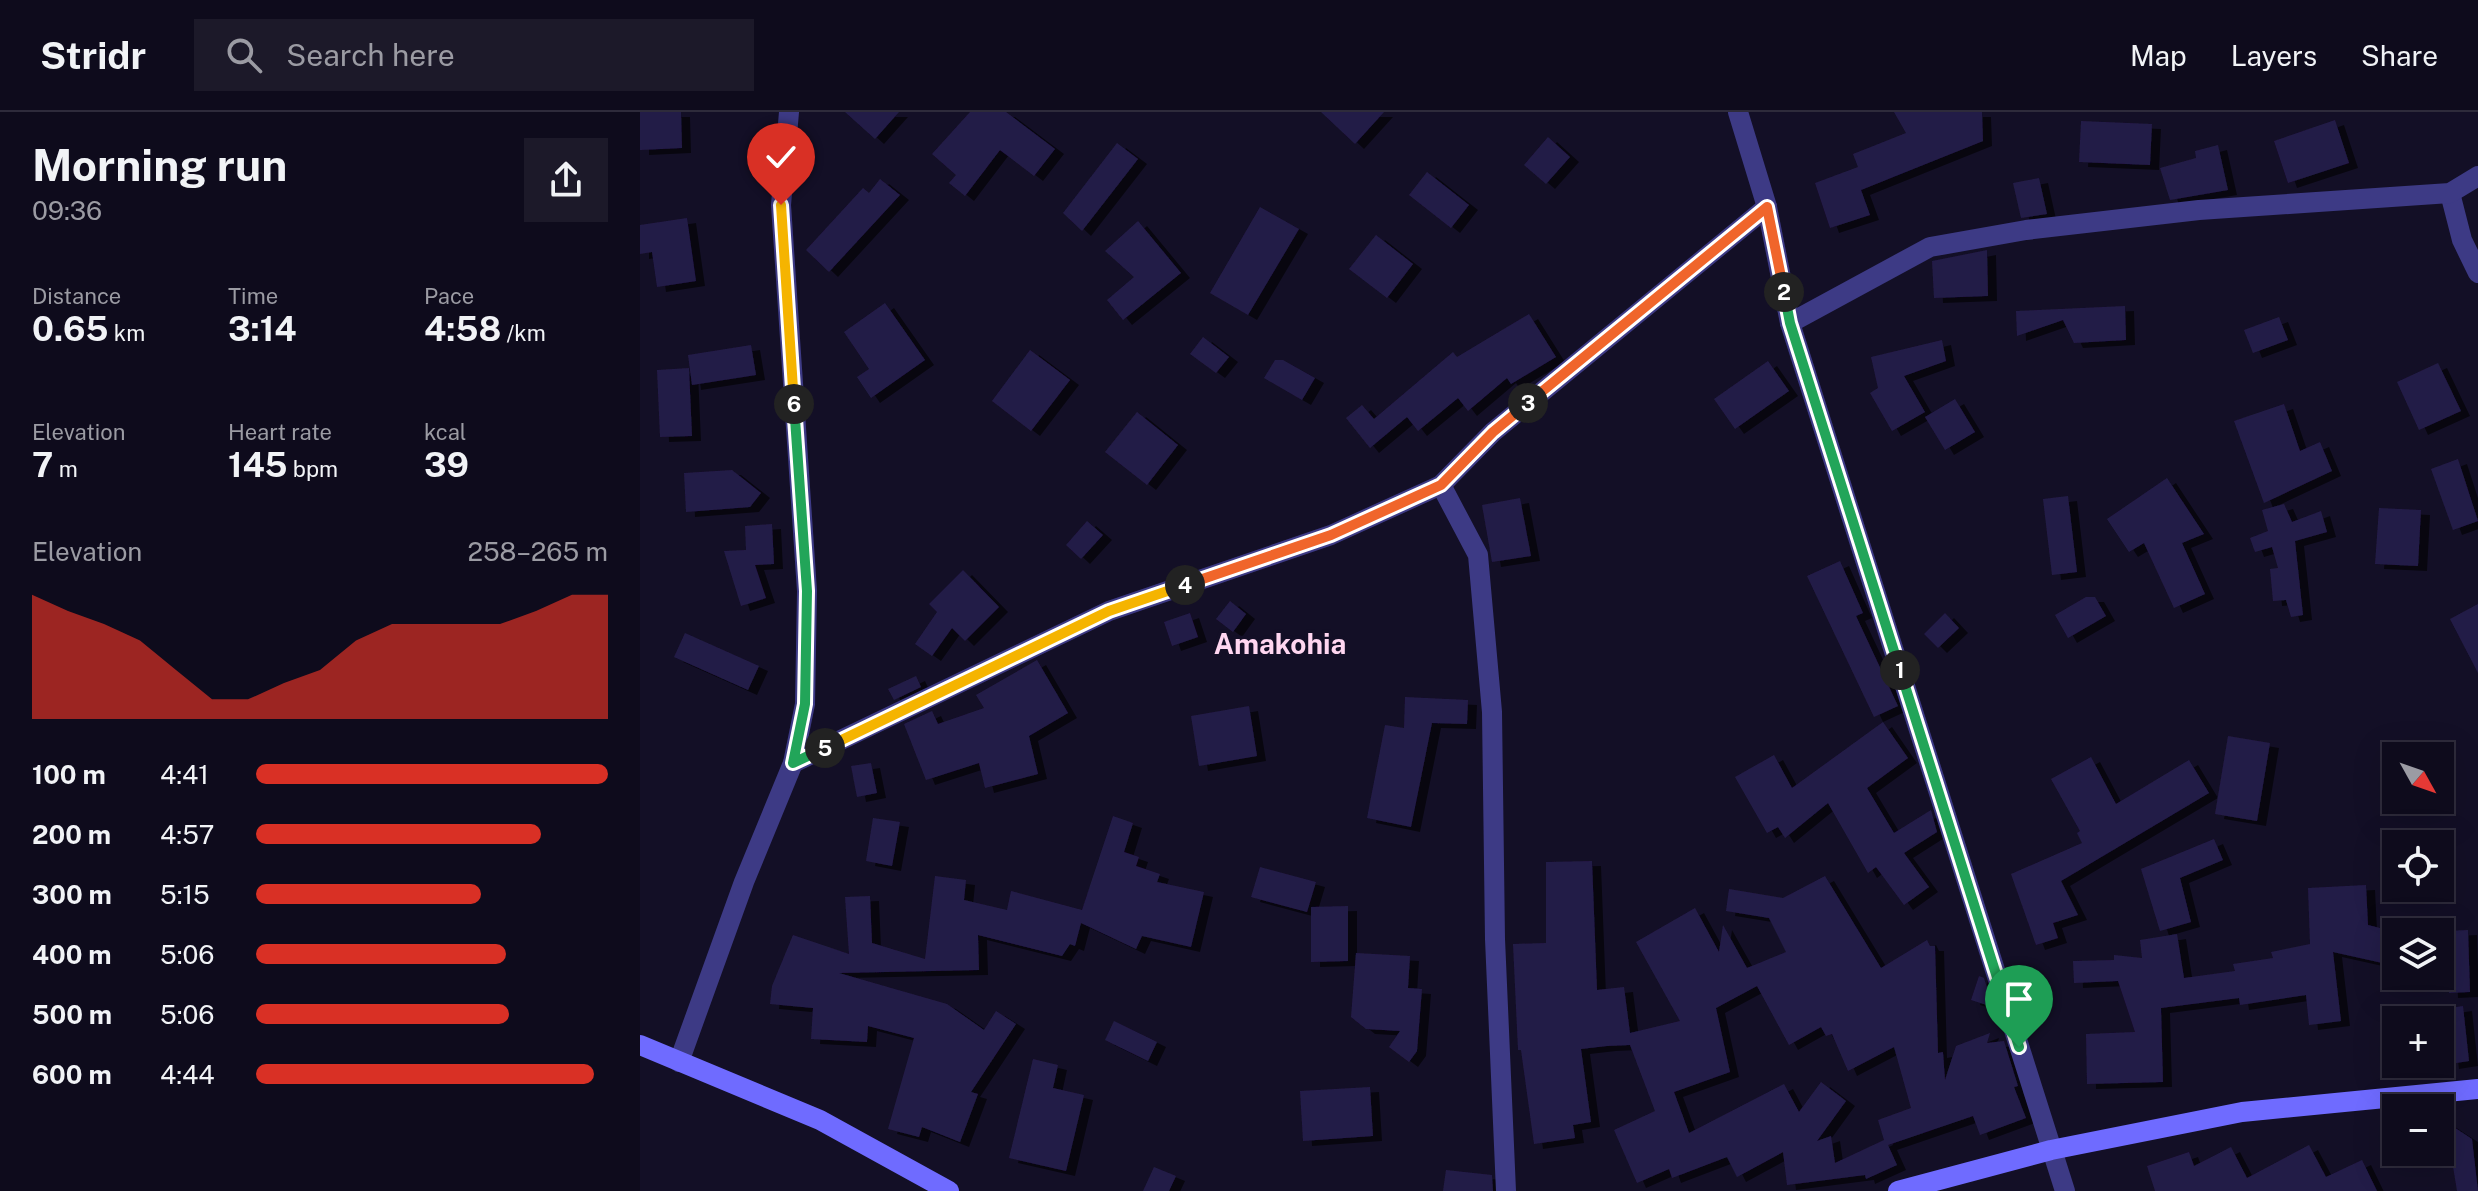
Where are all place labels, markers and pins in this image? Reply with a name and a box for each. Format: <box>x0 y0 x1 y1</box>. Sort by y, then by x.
pin <box>747 123 815 205</box>
pin: 2 <box>1764 272 1804 312</box>
pin: 3 <box>1508 383 1548 423</box>
pin: 6 <box>774 384 814 424</box>
pin: 4 <box>1165 565 1205 605</box>
pin: 1 <box>1880 650 1920 690</box>
pin: 5 <box>805 728 845 768</box>
pin <box>1985 965 2053 1047</box>

